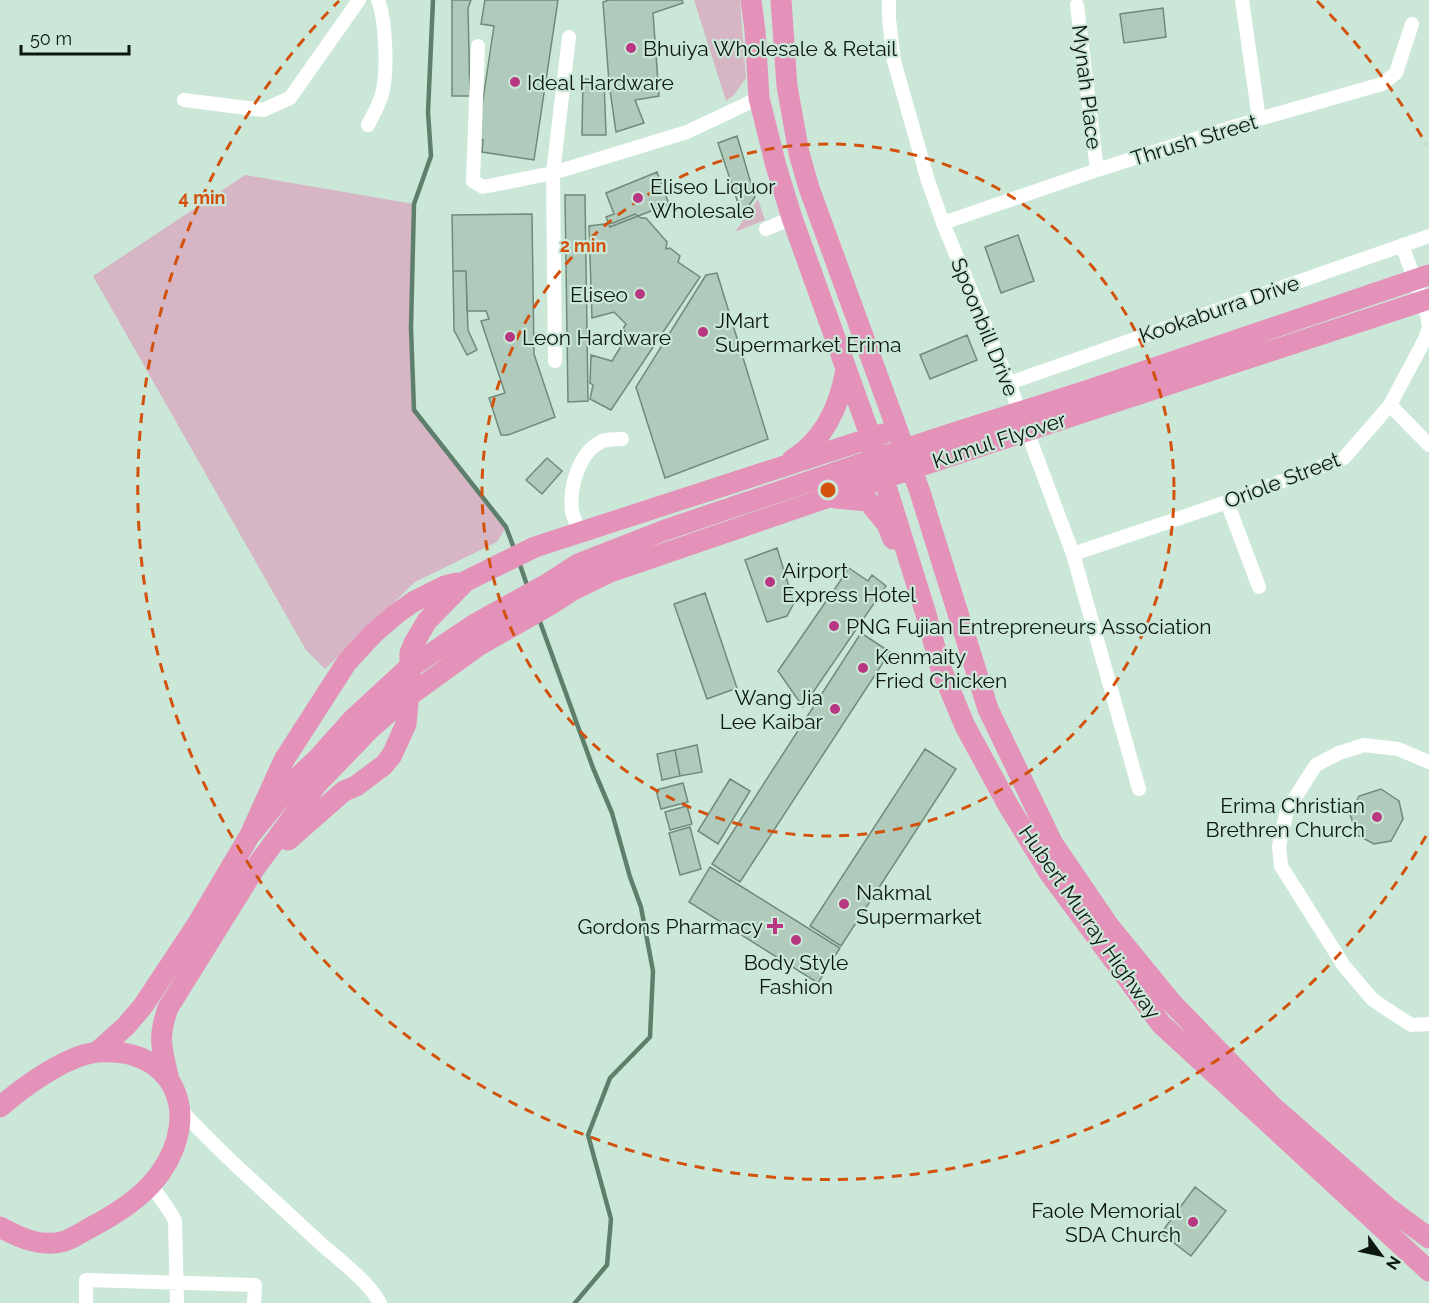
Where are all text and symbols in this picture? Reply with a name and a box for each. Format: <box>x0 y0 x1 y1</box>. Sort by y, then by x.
scale bar <box>21 18 129 56</box>
street label: Mynah Place <box>1067 23 1107 151</box>
text: 50 m <box>30 28 72 49</box>
place label: Bhuiya Wholesale & Retail <box>643 36 897 61</box>
marker: Bhuiya Wholesale & Retail <box>624 41 638 55</box>
place label: Ideal Hardware <box>527 70 674 95</box>
marker: Ideal Hardware <box>508 75 522 89</box>
street label: Thrush Street <box>1128 109 1260 171</box>
place label: Eliseo Liquor Wholesale <box>650 174 776 223</box>
text: 4 min <box>179 187 225 208</box>
marker: Eliseo Liquor Wholesale <box>631 191 645 205</box>
text: 2 min <box>560 235 606 256</box>
street label: Spoonbill Drive <box>946 254 1024 400</box>
street label: Kookaburra Drive <box>1136 270 1302 348</box>
place label: Eliseo <box>570 282 628 307</box>
marker: Eliseo <box>633 287 647 301</box>
place label: JMart Supermarket Erima <box>715 308 902 357</box>
place label: Leon Hardware <box>522 325 671 350</box>
marker: JMart Supermarket Erima <box>696 325 710 339</box>
marker: Leon Hardware <box>503 330 517 344</box>
street label: Kumul Flyover <box>929 406 1070 473</box>
street label: Oriole Street <box>1221 447 1343 513</box>
centre of rings <box>818 480 838 500</box>
place label: Airport Express Hotel <box>782 558 916 607</box>
marker: Airport Express Hotel <box>763 575 777 589</box>
place label: PNG Fujian Entrepreneurs Association <box>846 614 1212 639</box>
marker: PNG Fujian Entrepreneurs Association <box>827 619 841 633</box>
place label: Kenmaity Fried Chicken <box>875 644 1007 693</box>
marker: Kenmaity Fried Chicken <box>856 661 870 675</box>
place label: Wang Jia Lee Kaibar <box>720 685 824 734</box>
marker: Wang Jia Lee Kaibar <box>828 702 842 716</box>
place label: Erima Christian Brethren Church <box>1206 793 1365 842</box>
marker: Erima Christian Brethren Church <box>1370 810 1384 824</box>
street label: Hubert Murray Highway <box>1014 821 1166 1023</box>
place label: Nakmal Supermarket <box>856 880 982 929</box>
marker: Nakmal Supermarket <box>837 897 851 911</box>
place label: Gordons Pharmacy <box>577 914 763 939</box>
marker: Gordons Pharmacy <box>768 919 782 933</box>
marker: Body Style Fashion <box>789 933 803 947</box>
place label: Body Style Fashion <box>744 950 848 999</box>
place label: Faole Memorial SDA Church <box>1031 1198 1181 1247</box>
marker: Faole Memorial SDA Church <box>1186 1215 1200 1229</box>
north arrow <box>1351 1225 1411 1285</box>
text: N <box>1382 1253 1404 1273</box>

